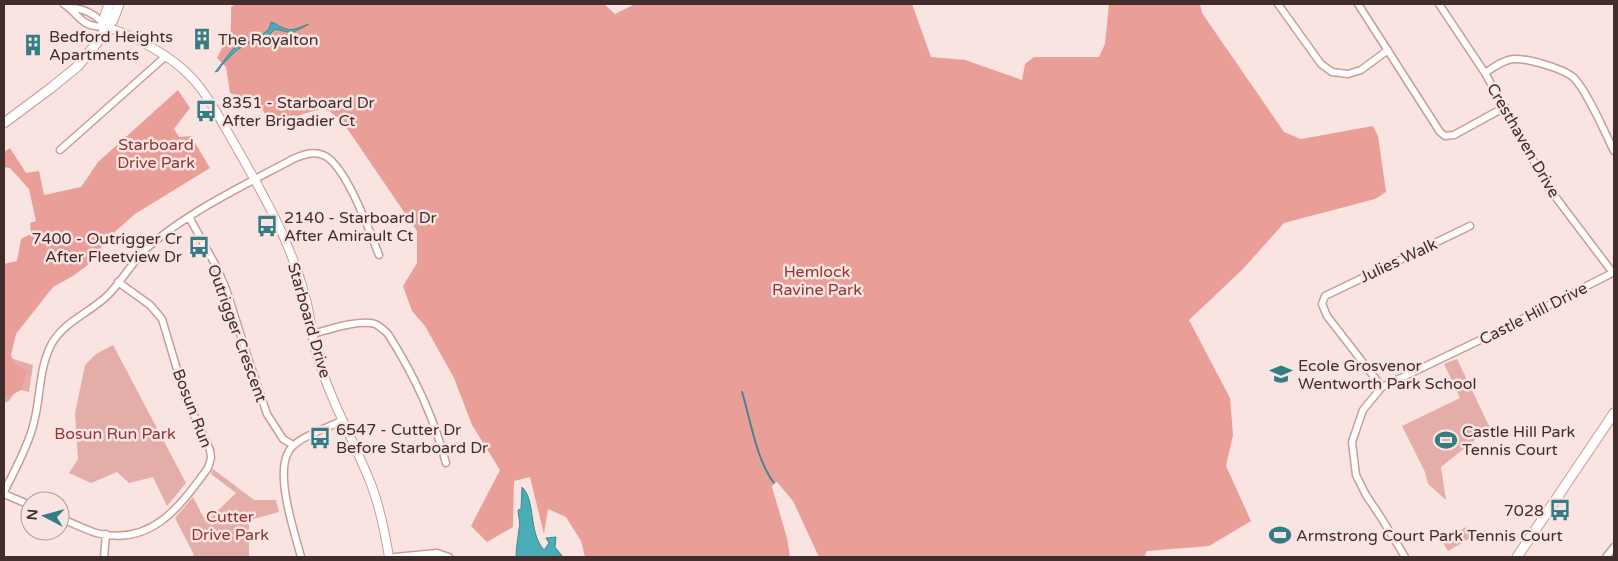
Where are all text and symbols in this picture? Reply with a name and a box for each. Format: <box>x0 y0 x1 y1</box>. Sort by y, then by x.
building icon: The Royalton <box>189 26 215 52</box>
place label: Bedford Heights Apartments <box>49 27 173 65</box>
place label: The Royalton <box>218 30 319 50</box>
building icon: Bedford Heights Apartments <box>20 32 46 58</box>
street label: Cresthaven Drive <box>1482 80 1564 201</box>
place label: 8351 - Starboard Dr After Brigadier Ct <box>222 93 376 131</box>
bus stop icon: 8351 - Starboard Dr After Brigadier Ct <box>193 98 219 124</box>
park label: Starboard Drive Park <box>117 135 195 173</box>
place label: 2140 - Starboard Dr After Amirault Ct <box>284 208 438 246</box>
bus stop icon: 2140 - Starboard Dr After Amirault Ct <box>254 213 280 239</box>
place label: 7400 - Outrigger Cr After Fleetview Dr <box>31 229 183 267</box>
bus stop icon: 7400 - Outrigger Cr After Fleetview Dr <box>186 234 212 260</box>
street label: Julies Walk <box>1356 234 1441 288</box>
street label: Starboard Drive <box>283 260 335 380</box>
street label: Outrigger Crescent <box>203 262 271 405</box>
park label: Hemlock Ravine Park <box>772 262 862 300</box>
street label: Castle Hill Drive <box>1476 278 1591 350</box>
place label: Ecole Grosvenor Wentworth Park School <box>1298 356 1476 394</box>
school or university icon: Ecole Grosvenor Wentworth Park School <box>1268 361 1294 387</box>
street label: Bosun Run <box>168 366 216 451</box>
place label: 6547 - Cutter Dr Before Starboard Dr <box>336 420 489 458</box>
place label: Castle Hill Park Tennis Court <box>1462 422 1576 460</box>
park label: Bosun Run Park <box>54 424 176 444</box>
bus stop icon: 6547 - Cutter Dr Before Starboard Dr <box>307 425 333 451</box>
sports icon: Castle Hill Park Tennis Court <box>1433 427 1459 453</box>
north arrow <box>20 491 70 541</box>
bus stop icon: 7028 <box>1547 497 1573 523</box>
place label: 7028 <box>1504 501 1544 521</box>
park label: Cutter Drive Park <box>191 507 269 545</box>
text: N <box>24 508 42 521</box>
sports icon: Armstrong Court Park Tennis Court <box>1267 522 1293 548</box>
place label: Armstrong Court Park Tennis Court <box>1296 526 1563 546</box>

